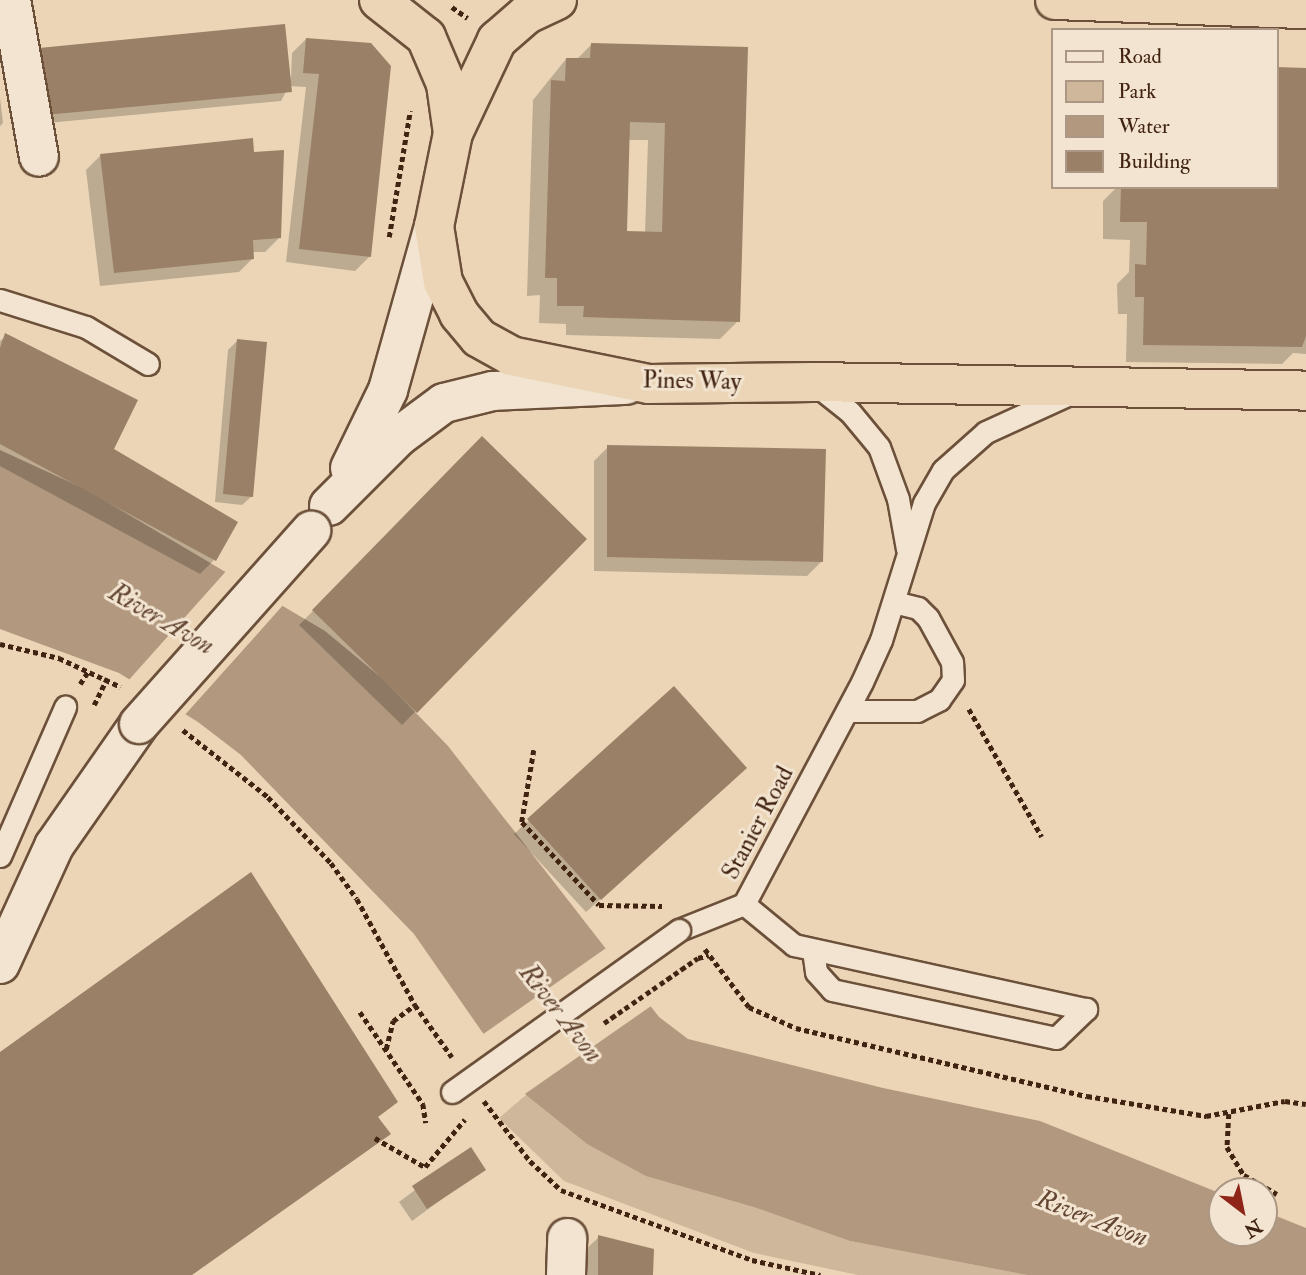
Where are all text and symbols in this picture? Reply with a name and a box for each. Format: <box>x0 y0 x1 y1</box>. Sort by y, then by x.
legend <box>1050 28 1278 189</box>
text: Road <box>1118 43 1162 70</box>
text: Park <box>1118 78 1156 105</box>
text: Water <box>1118 113 1170 140</box>
text: Building <box>1118 148 1191 175</box>
street label: Pines Way <box>643 366 741 396</box>
water label: River Avon <box>103 577 219 663</box>
street label: Stanier Road <box>716 762 800 884</box>
water label: River Avon <box>512 959 608 1069</box>
north arrow <box>1208 1177 1278 1247</box>
water label: River Avon <box>1032 1184 1152 1254</box>
text: N <box>1240 1213 1267 1243</box>

